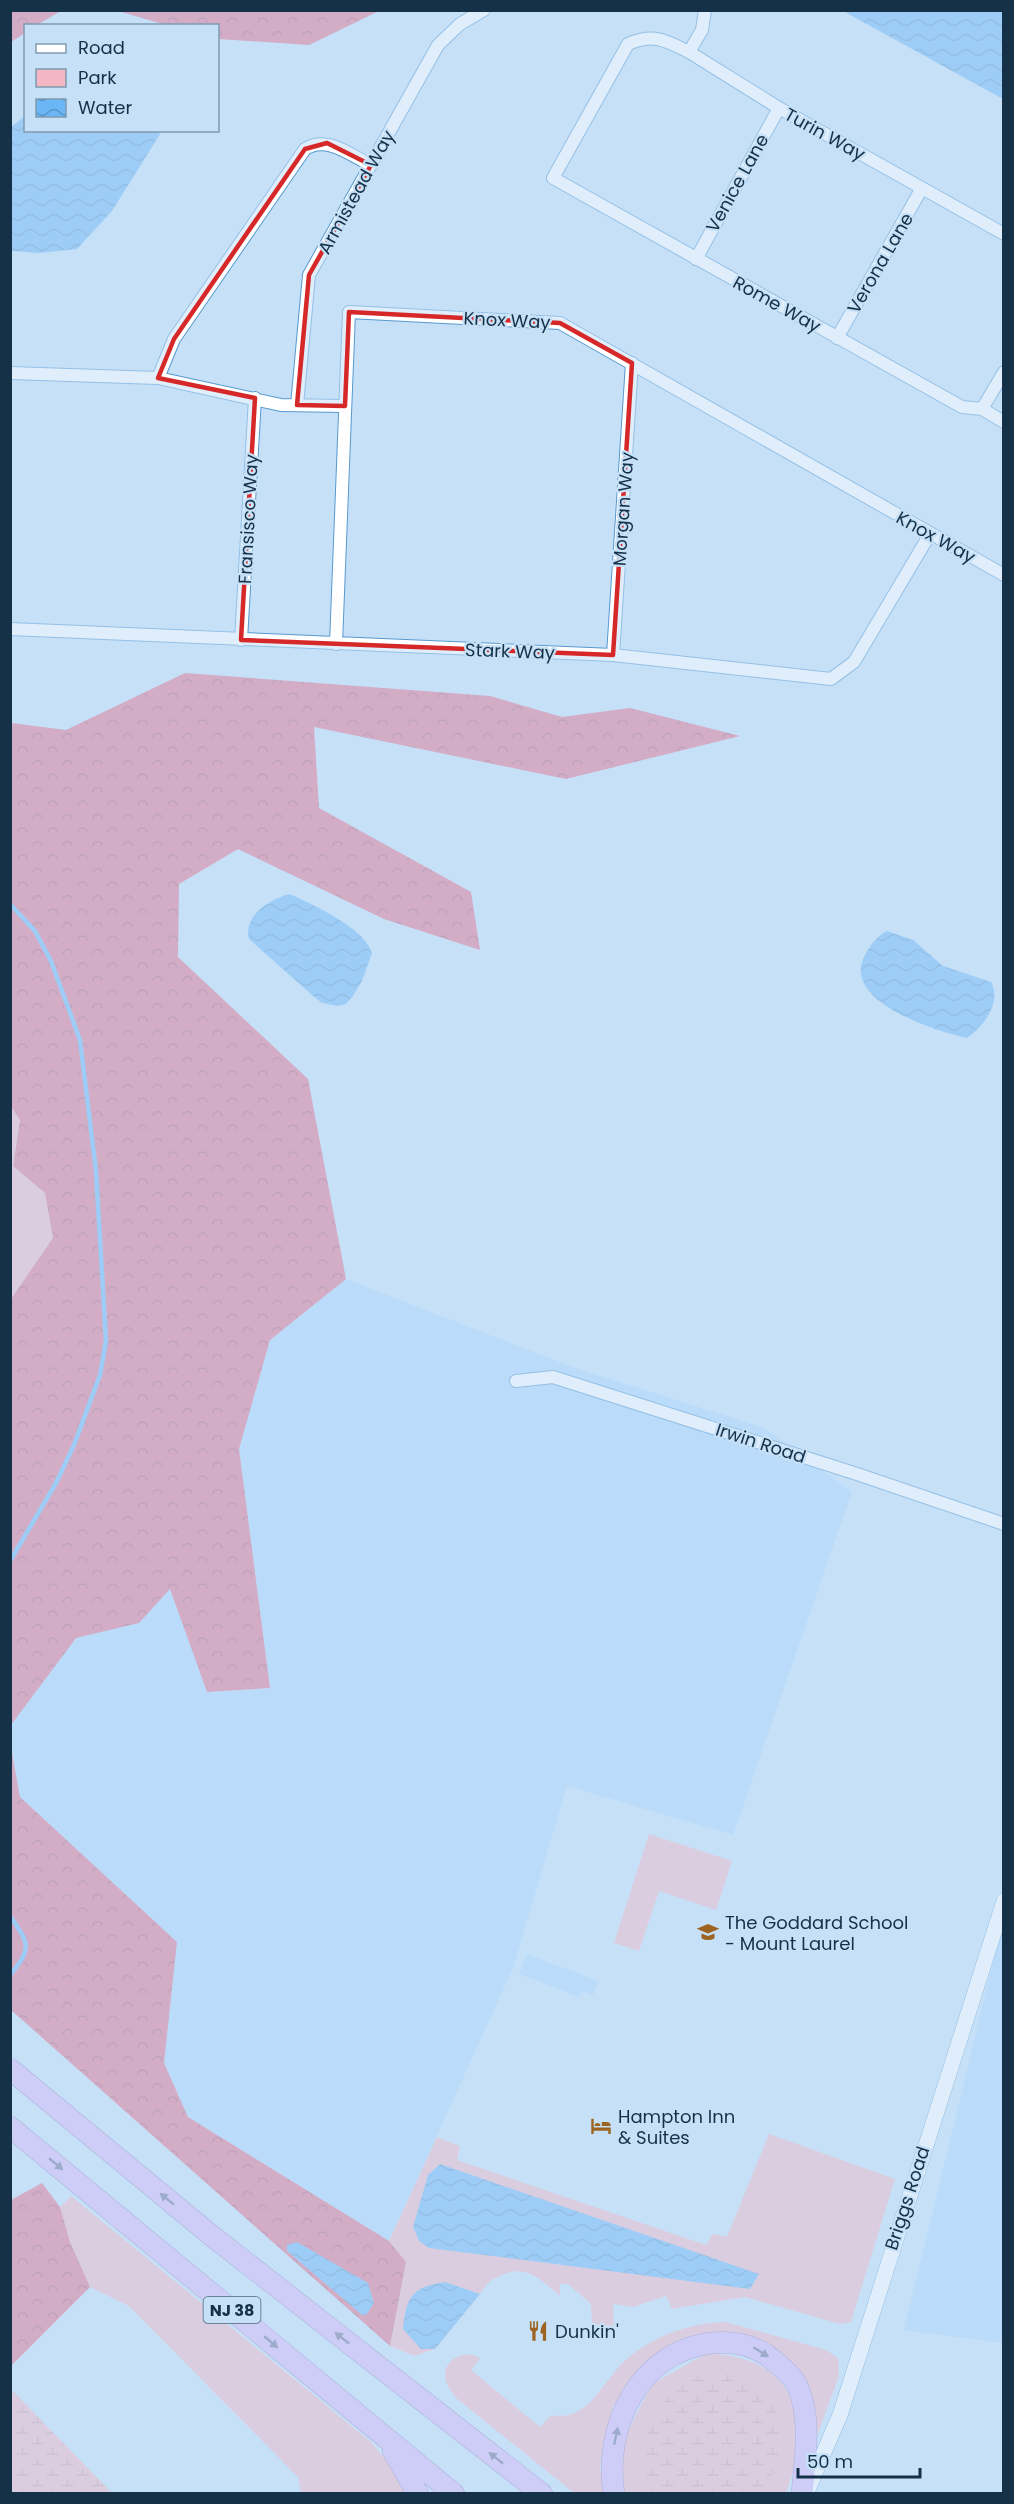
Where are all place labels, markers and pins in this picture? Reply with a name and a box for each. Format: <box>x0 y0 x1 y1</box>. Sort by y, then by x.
place label: The Goddard School - Mount Laurel <box>725 1910 908 1956</box>
school or university icon: The Goddard School - Mount Laurel <box>696 1920 720 1944</box>
place label: Hampton Inn & Suites <box>618 2104 735 2150</box>
hotel icon: Hampton Inn & Suites <box>589 2114 613 2138</box>
restaurant icon: Dunkin' <box>526 2319 550 2343</box>
place label: Dunkin' <box>555 2319 619 2344</box>

